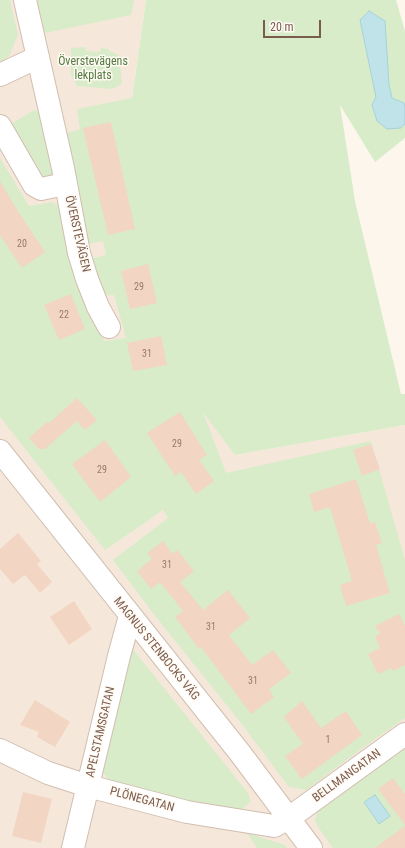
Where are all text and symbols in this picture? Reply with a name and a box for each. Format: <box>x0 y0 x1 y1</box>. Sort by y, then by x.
scale bar <box>265 12 323 38</box>
text: 20 m <box>270 20 294 34</box>
park label: Överstevägens lekplats <box>58 55 128 83</box>
street label: ÖVERSTEVÄGEN <box>61 194 93 274</box>
house number: 20 <box>17 238 27 250</box>
house number: 29 <box>134 281 144 293</box>
house number: 22 <box>59 309 69 321</box>
house number: 31 <box>142 348 152 360</box>
house number: 29 <box>172 438 182 450</box>
house number: 29 <box>97 464 107 476</box>
house number: 31 <box>162 559 172 571</box>
street label: MAGNUS STENBOCKS VÄG <box>110 595 202 703</box>
house number: 31 <box>206 621 216 633</box>
house number: 31 <box>248 675 258 687</box>
street label: APELSTAMSGATAN <box>84 685 118 779</box>
house number: 1 <box>326 734 330 746</box>
street label: BELLMANGATAN <box>310 746 384 806</box>
street label: PLÖNEGATAN <box>108 785 176 815</box>

